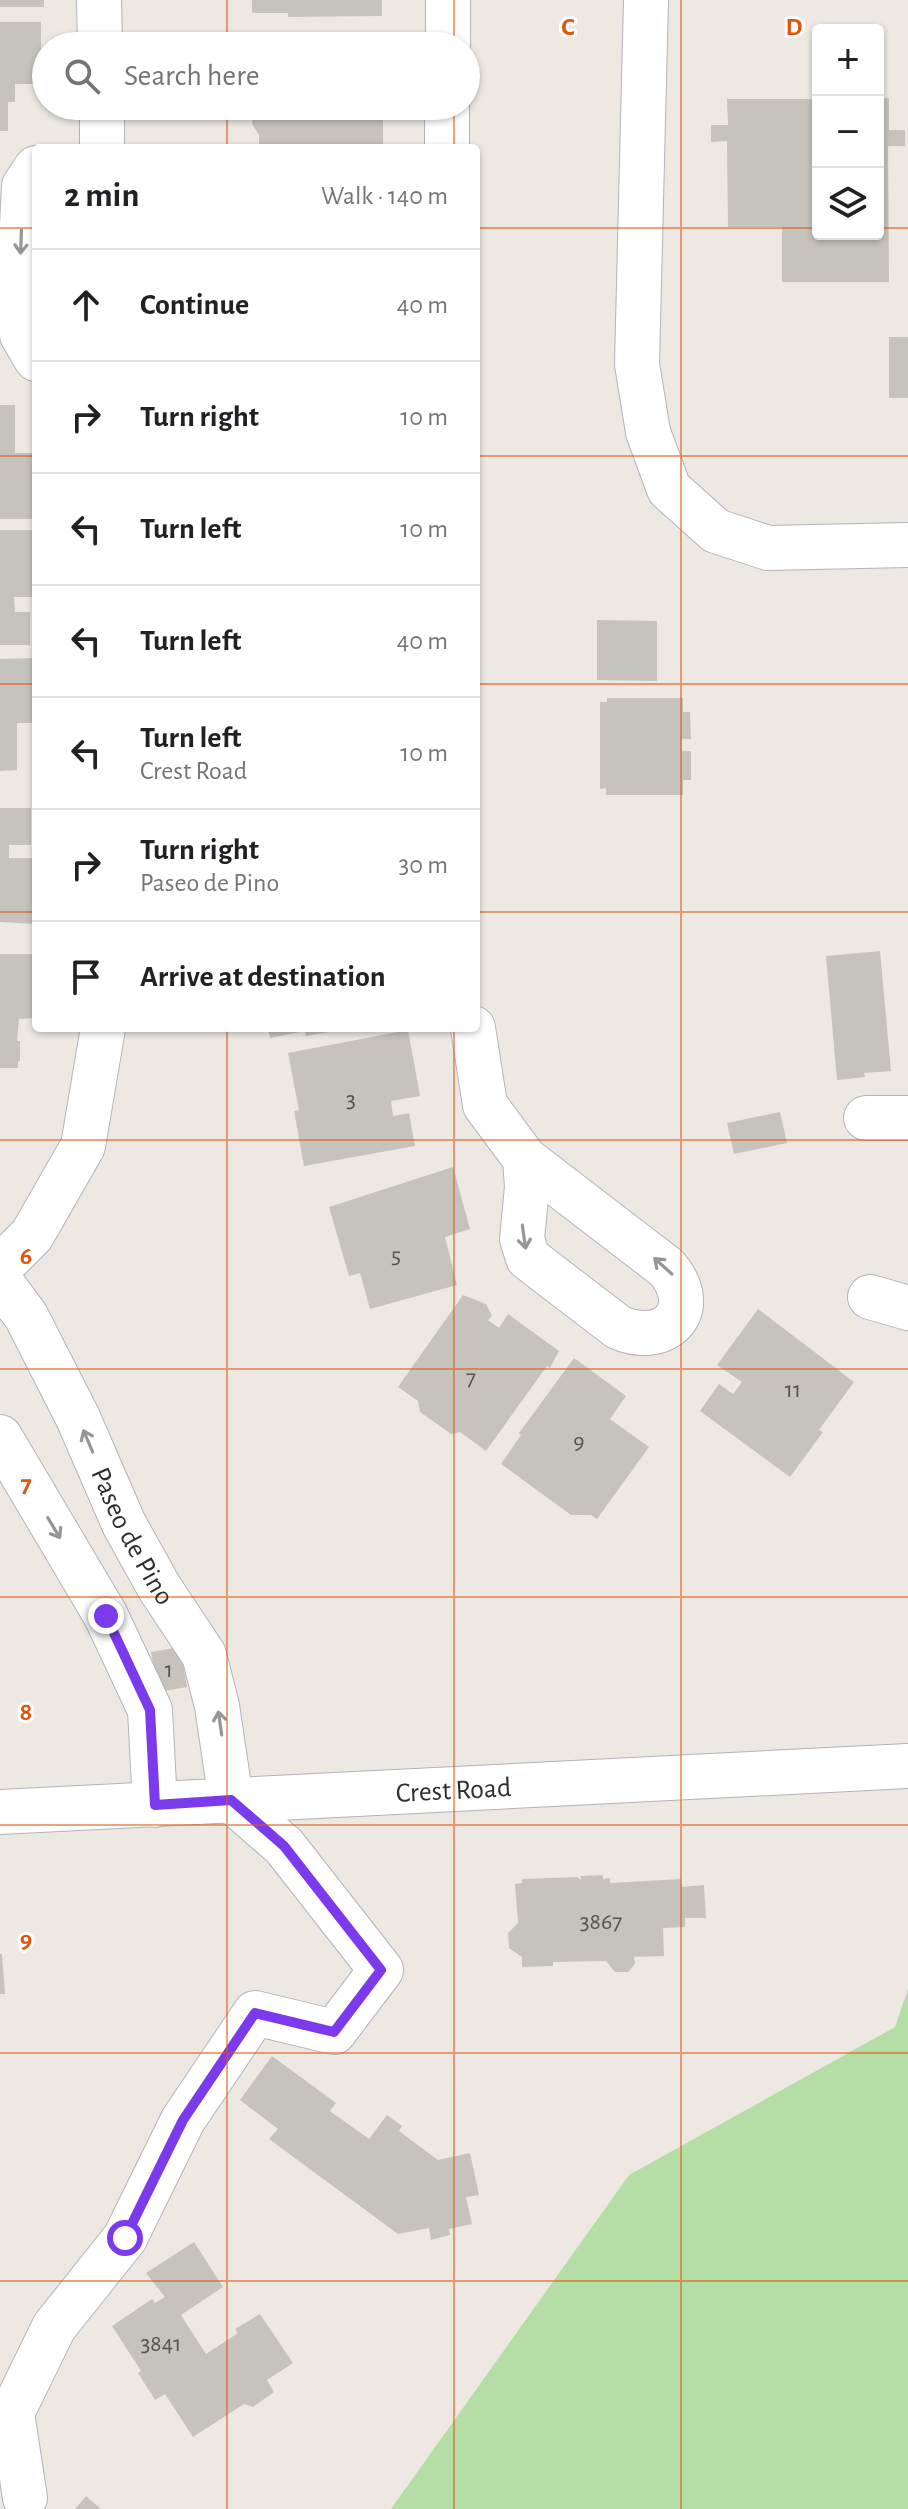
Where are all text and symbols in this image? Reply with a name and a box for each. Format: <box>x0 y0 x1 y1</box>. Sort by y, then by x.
text: C <box>561 14 575 40</box>
text: D <box>785 14 803 40</box>
map controls <box>812 24 884 240</box>
button: + <box>812 24 884 96</box>
search box <box>32 32 480 120</box>
icon: search <box>60 54 104 98</box>
text: Search here <box>124 61 260 91</box>
button: − <box>812 96 884 168</box>
button: layers <box>812 168 884 240</box>
text: 2 min <box>64 179 139 213</box>
text: Walk · 140 m <box>321 183 448 209</box>
one-way arrow <box>14 228 29 255</box>
icon: ahead <box>64 283 108 327</box>
text: Continue <box>140 290 249 320</box>
text: 40 m <box>397 292 448 318</box>
icon: right <box>64 395 108 439</box>
text: Turn right <box>140 402 259 432</box>
text: 10 m <box>400 404 448 430</box>
icon: left <box>64 507 108 551</box>
text: Turn left <box>140 514 241 544</box>
text: 10 m <box>400 516 448 542</box>
icon: left <box>64 619 108 663</box>
text: Turn left <box>140 626 241 656</box>
text: 40 m <box>397 628 448 654</box>
text: Turn left <box>140 723 241 753</box>
icon: left <box>64 731 108 775</box>
text: 10 m <box>400 740 448 766</box>
text: Crest Road <box>140 758 247 784</box>
text: Turn right <box>140 835 259 865</box>
icon: right <box>64 843 108 887</box>
text: 30 m <box>398 852 448 878</box>
text: Paseo de Pino <box>140 870 279 896</box>
icon: arrive <box>64 955 108 999</box>
text: Arrive at destination <box>140 962 386 992</box>
house number: 3 <box>346 1088 356 1112</box>
one-way arrow <box>517 1223 532 1249</box>
text: 6 <box>20 1243 32 1269</box>
house number: 5 <box>391 1244 401 1268</box>
one-way arrow <box>653 1257 673 1275</box>
house number: 7 <box>466 1366 476 1390</box>
house number: 11 <box>785 1378 801 1402</box>
one-way arrow <box>80 1429 95 1454</box>
house number: 9 <box>573 1430 585 1454</box>
street label: Paseo de Pino <box>85 1464 179 1610</box>
text: 7 <box>20 1471 32 1497</box>
one-way arrow <box>46 1516 62 1539</box>
route end <box>88 1598 124 1634</box>
house number: 1 <box>165 1658 173 1682</box>
text: 8 <box>20 1699 32 1725</box>
one-way arrow <box>212 1711 227 1736</box>
street label: Crest Road <box>395 1774 512 1808</box>
house number: 3867 <box>580 1910 622 1934</box>
text: 9 <box>20 1927 32 1953</box>
route start <box>107 2220 143 2256</box>
house number: 3841 <box>140 2332 182 2356</box>

